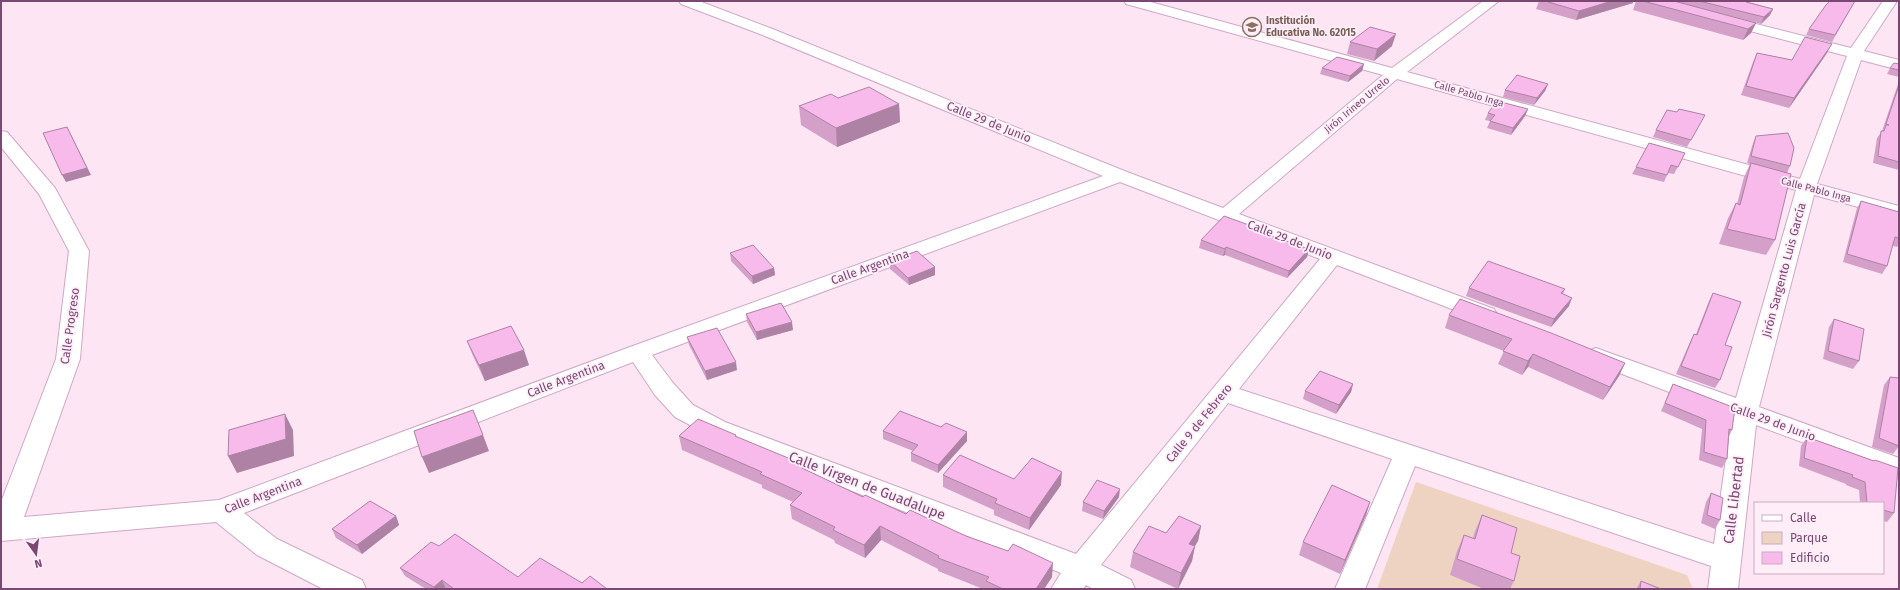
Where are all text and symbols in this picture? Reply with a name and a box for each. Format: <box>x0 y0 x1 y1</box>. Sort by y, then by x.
place label: Institución Educativa No. 62015 <box>1266 14 1356 39</box>
school or university icon: Institución Educativa No. 62015 <box>1241 16 1263 38</box>
street label: Jirón Irineo Urrelo <box>1322 74 1392 136</box>
street label: Calle Pablo Inga <box>1433 78 1505 110</box>
street label: Calle 29 de Junio <box>945 99 1033 145</box>
street label: Calle Pablo Inga <box>1780 175 1852 205</box>
street label: Jirón Sargento Luis García <box>1759 201 1809 339</box>
street label: Calle 29 de Junio <box>1245 217 1335 263</box>
street label: Calle Argentina <box>829 246 911 288</box>
street label: Calle Progreso <box>58 287 82 365</box>
street label: Calle Argentina <box>525 358 607 400</box>
street label: Calle 9 de Febrero <box>1163 381 1235 465</box>
street label: Calle 29 de Junio <box>1728 400 1818 444</box>
street label: Calle Virgen de Guadalupe <box>786 448 948 524</box>
street label: Calle Libertad <box>1720 455 1748 545</box>
street label: Calle Argentina <box>222 474 304 516</box>
legend <box>1754 502 1884 574</box>
text: Calle <box>1790 511 1817 525</box>
text: Parque <box>1790 531 1828 545</box>
north arrow <box>16 534 56 574</box>
text: Edificio <box>1790 551 1830 565</box>
text: N <box>33 556 43 570</box>

